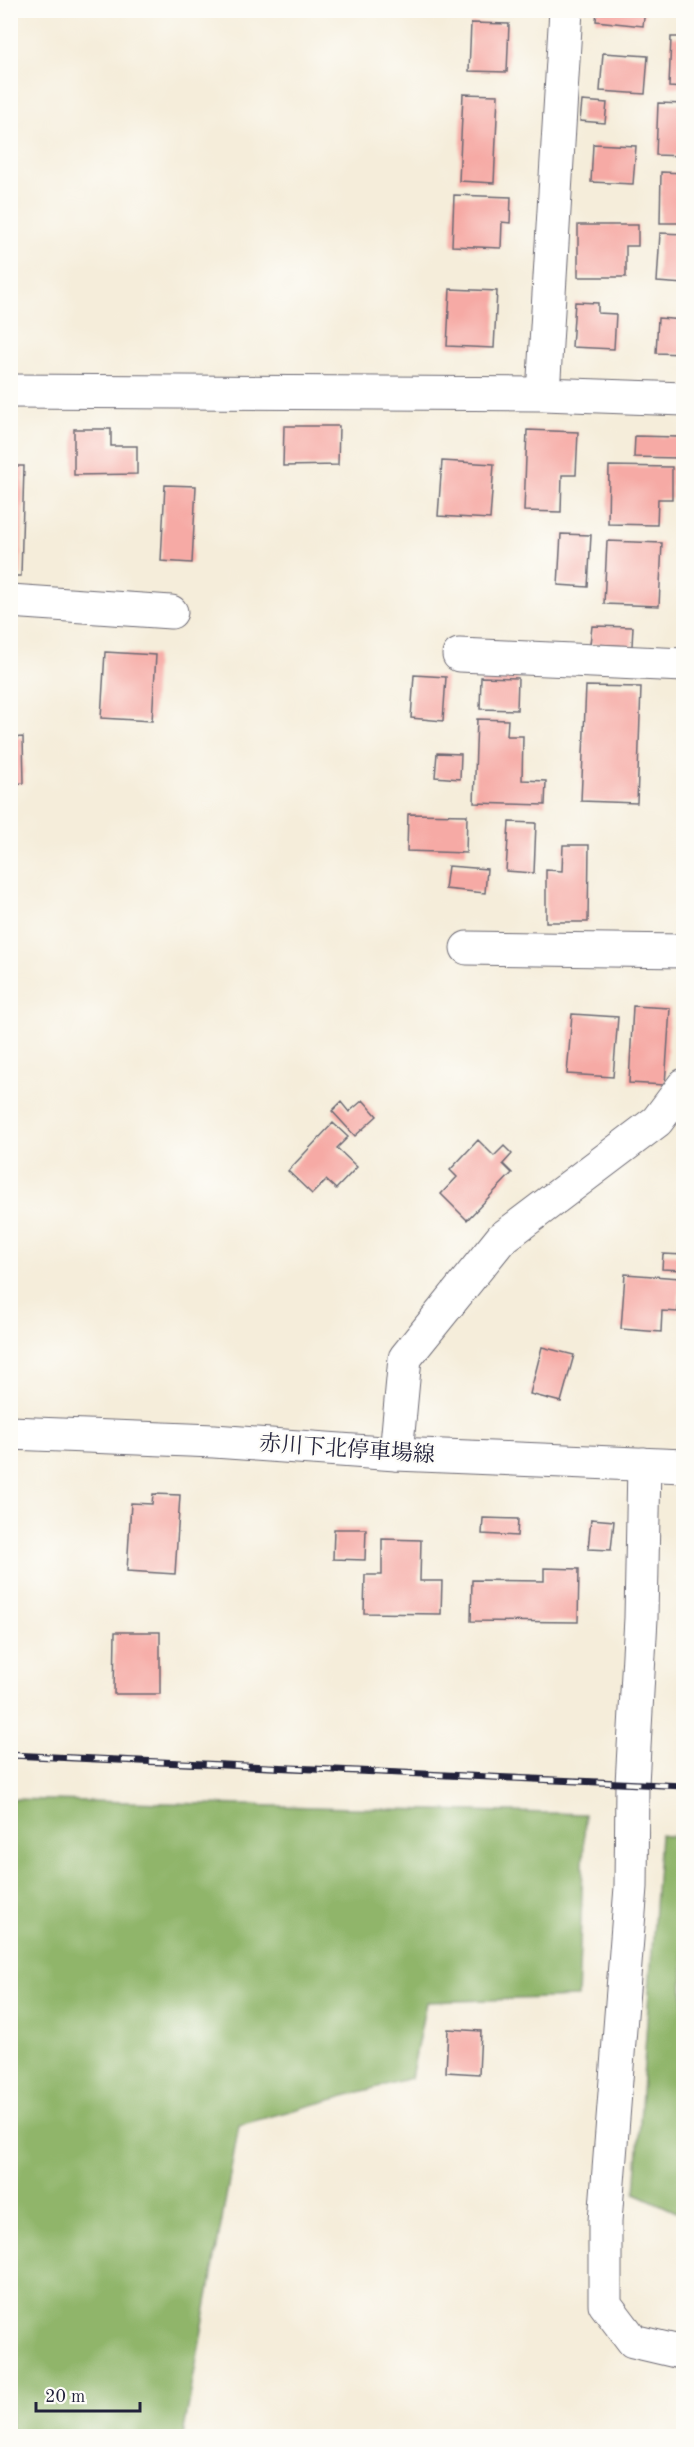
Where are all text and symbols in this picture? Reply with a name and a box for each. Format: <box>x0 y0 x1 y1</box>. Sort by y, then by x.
street label: 赤川下北停車場線 <box>258 1431 436 1467</box>
scale bar <box>36 2375 140 2413</box>
text: 20 m <box>45 2388 85 2406</box>

